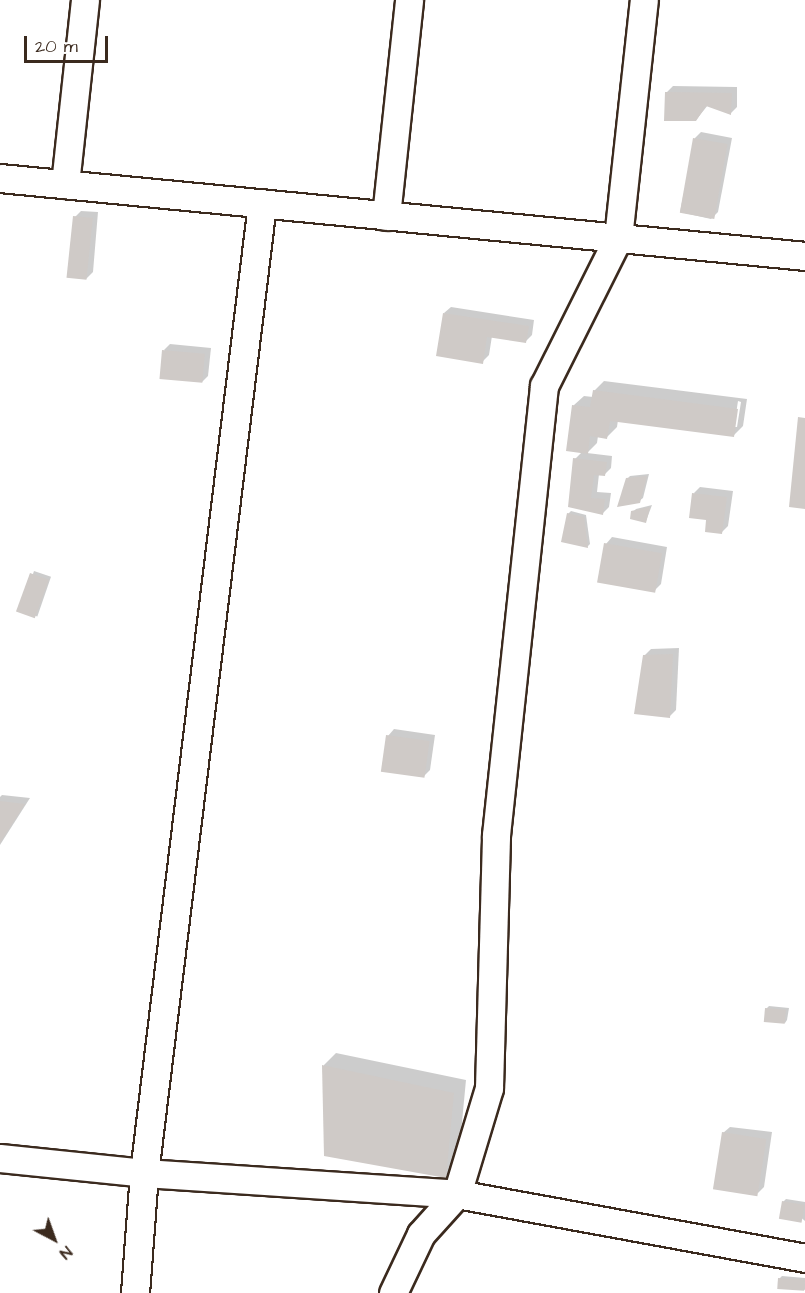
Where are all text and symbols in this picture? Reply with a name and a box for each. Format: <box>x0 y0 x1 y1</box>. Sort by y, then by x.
scale bar <box>27 24 111 62</box>
text: 20 m <box>35 34 78 59</box>
north arrow <box>24 1209 84 1269</box>
text: N <box>55 1241 77 1264</box>

